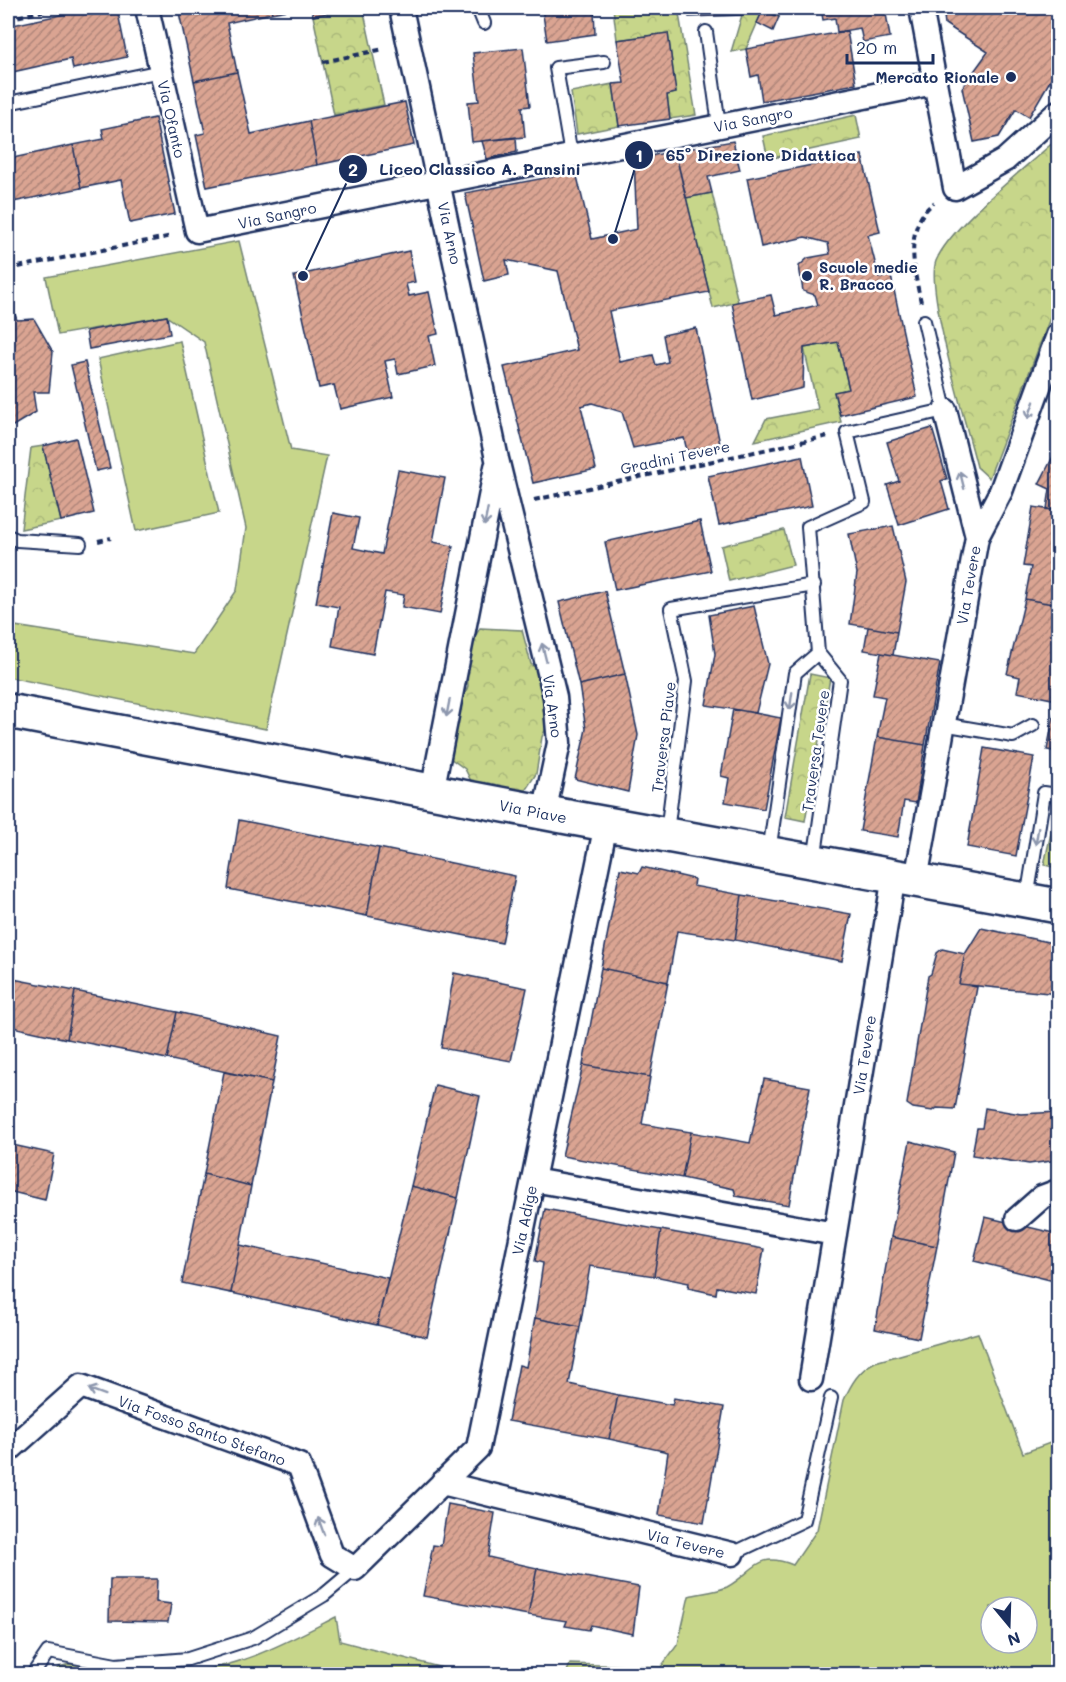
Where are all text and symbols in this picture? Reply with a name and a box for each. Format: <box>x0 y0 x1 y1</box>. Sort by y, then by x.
scale bar <box>847 27 932 65</box>
text: 20 m <box>856 35 897 59</box>
place label: Mercato Rionale <box>875 67 999 87</box>
marker: Mercato Rionale <box>1004 70 1018 84</box>
street label: Via Ofanto <box>153 78 191 160</box>
street label: Via Sangro <box>712 102 794 136</box>
callout: 65° Direzione Didattica <box>624 138 869 172</box>
text: 1 <box>635 143 643 167</box>
text: 65° Direzione Didattica <box>666 144 856 165</box>
callout: Liceo Classico A. Pansini <box>338 152 593 186</box>
text: 2 <box>348 157 358 181</box>
text: Liceo Classico A. Pansini <box>379 158 581 179</box>
street label: Via Sangro <box>236 197 318 233</box>
street label: Via Arno <box>434 200 466 266</box>
place label: Scuole medie R. Bracco <box>819 257 918 294</box>
marker: Scuole medie R. Bracco <box>800 269 814 283</box>
one-way arrow <box>1024 400 1035 419</box>
street label: Gradini Tevere <box>618 436 732 478</box>
one-way arrow <box>956 471 968 490</box>
one-way arrow <box>480 506 491 526</box>
street label: Via Tevere <box>951 544 985 626</box>
one-way arrow <box>538 643 550 662</box>
street label: Via Arno <box>539 673 567 739</box>
street label: Traversa Piave <box>646 680 680 794</box>
street label: Traversa Tevere <box>797 689 833 813</box>
one-way arrow <box>785 690 796 710</box>
one-way arrow <box>442 698 453 717</box>
street label: Via Piave <box>497 795 569 827</box>
one-way arrow <box>1032 826 1043 845</box>
street label: Via Tevere <box>848 1014 880 1096</box>
street label: Via Adige <box>507 1183 541 1257</box>
one-way arrow <box>89 1385 107 1396</box>
street label: Via Fosso Santo Stefano <box>115 1390 289 1470</box>
one-way arrow <box>315 1517 326 1536</box>
street label: Via Tevere <box>645 1524 727 1562</box>
north arrow <box>979 1595 1039 1655</box>
text: N <box>1005 1628 1023 1652</box>

